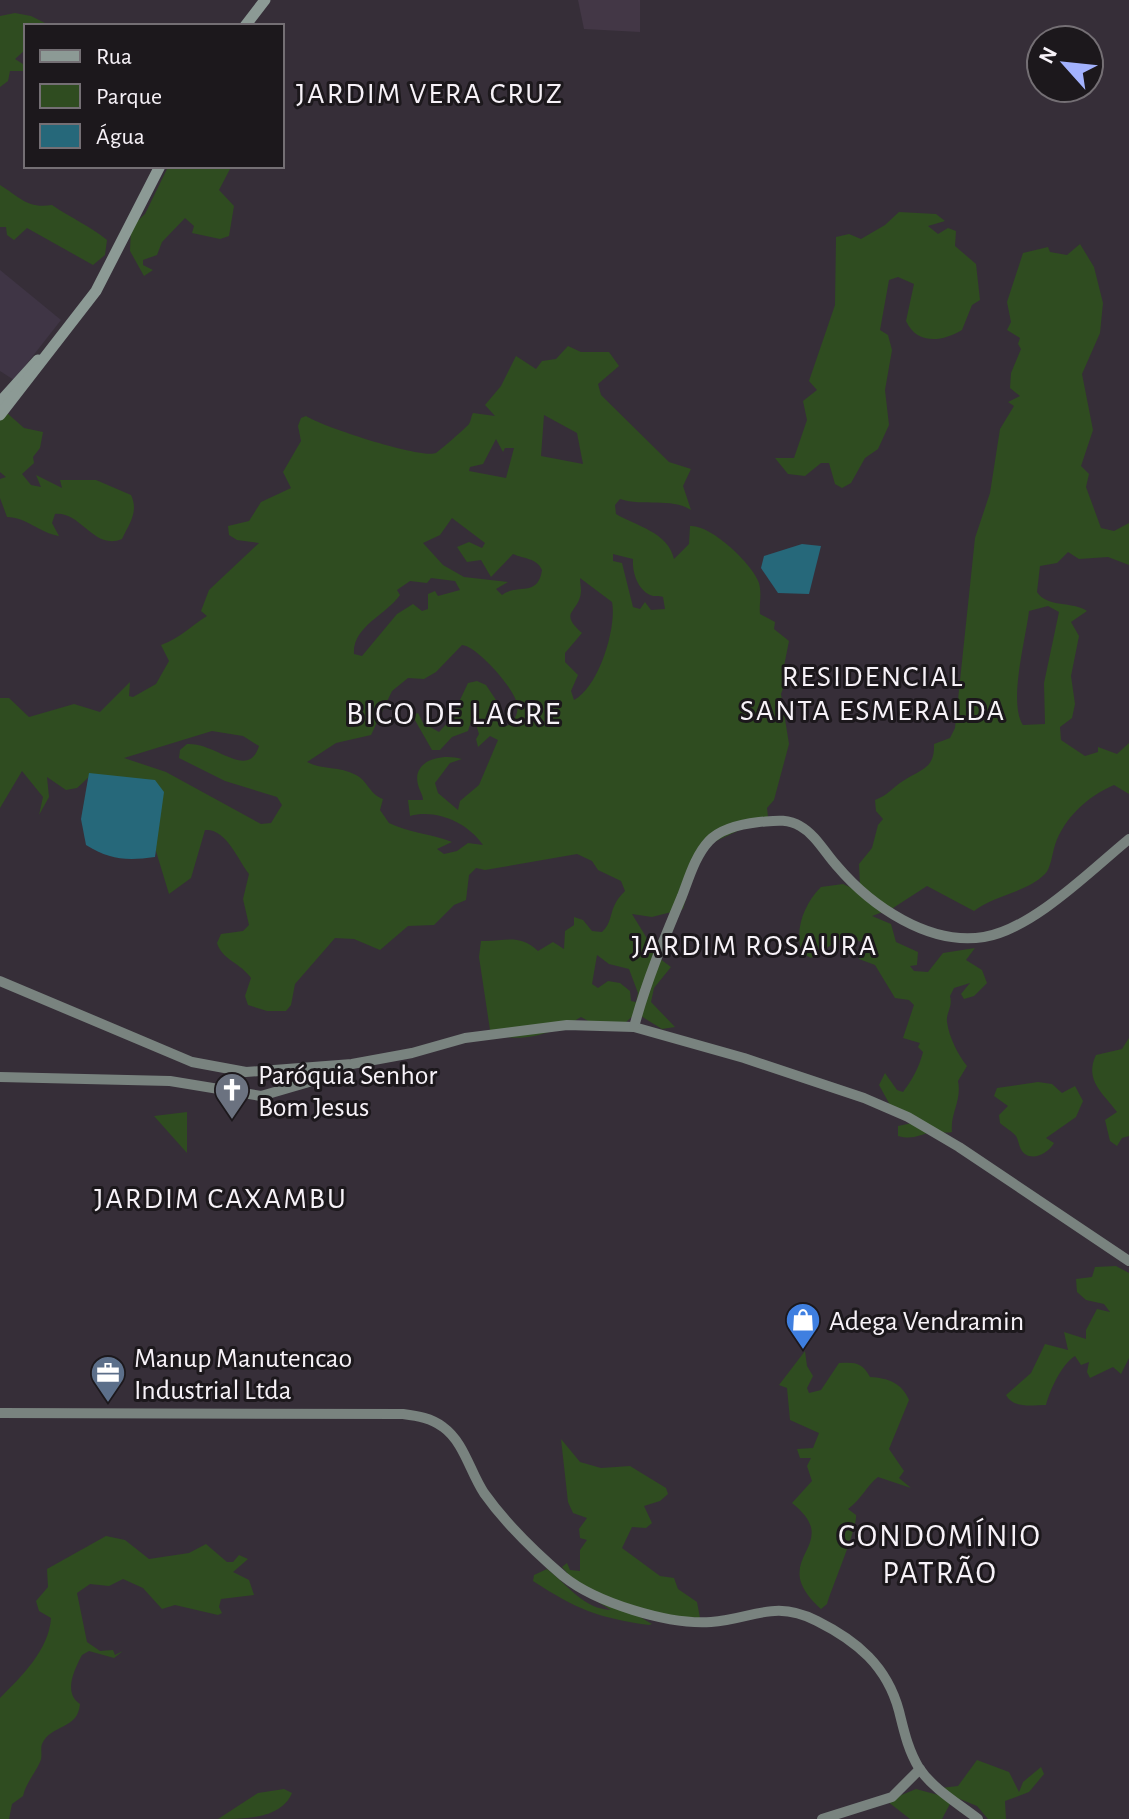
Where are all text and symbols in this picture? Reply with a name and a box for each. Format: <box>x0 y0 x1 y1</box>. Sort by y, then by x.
legend <box>24 24 284 168</box>
north arrow <box>1025 24 1105 104</box>
text: N <box>1035 44 1061 67</box>
text: Rua <box>96 45 132 69</box>
district label: JARDIM VERA CRUZ <box>296 79 564 109</box>
text: Parque <box>96 85 162 109</box>
text: Água <box>96 123 145 149</box>
district label: RESIDENCIAL SANTA ESMERALDA <box>740 662 1006 726</box>
district label: BICO DE LACRE <box>346 698 562 730</box>
district label: JARDIM ROSAURA <box>632 931 878 961</box>
place label: Paróquia Senhor Bom Jesus <box>258 1062 437 1122</box>
church icon: Paróquia Senhor Bom Jesus <box>213 1071 251 1121</box>
district label: JARDIM CAXAMBU <box>94 1184 348 1214</box>
shop icon: Adega Vendramin <box>784 1301 822 1351</box>
place label: Adega Vendramin <box>829 1308 1024 1336</box>
place label: Manup Manutencao Industrial Ltda <box>134 1345 352 1405</box>
office icon: Manup Manutencao Industrial Ltda <box>89 1354 127 1404</box>
district label: CONDOMÍNIO PATRÃO <box>838 1517 1042 1589</box>

